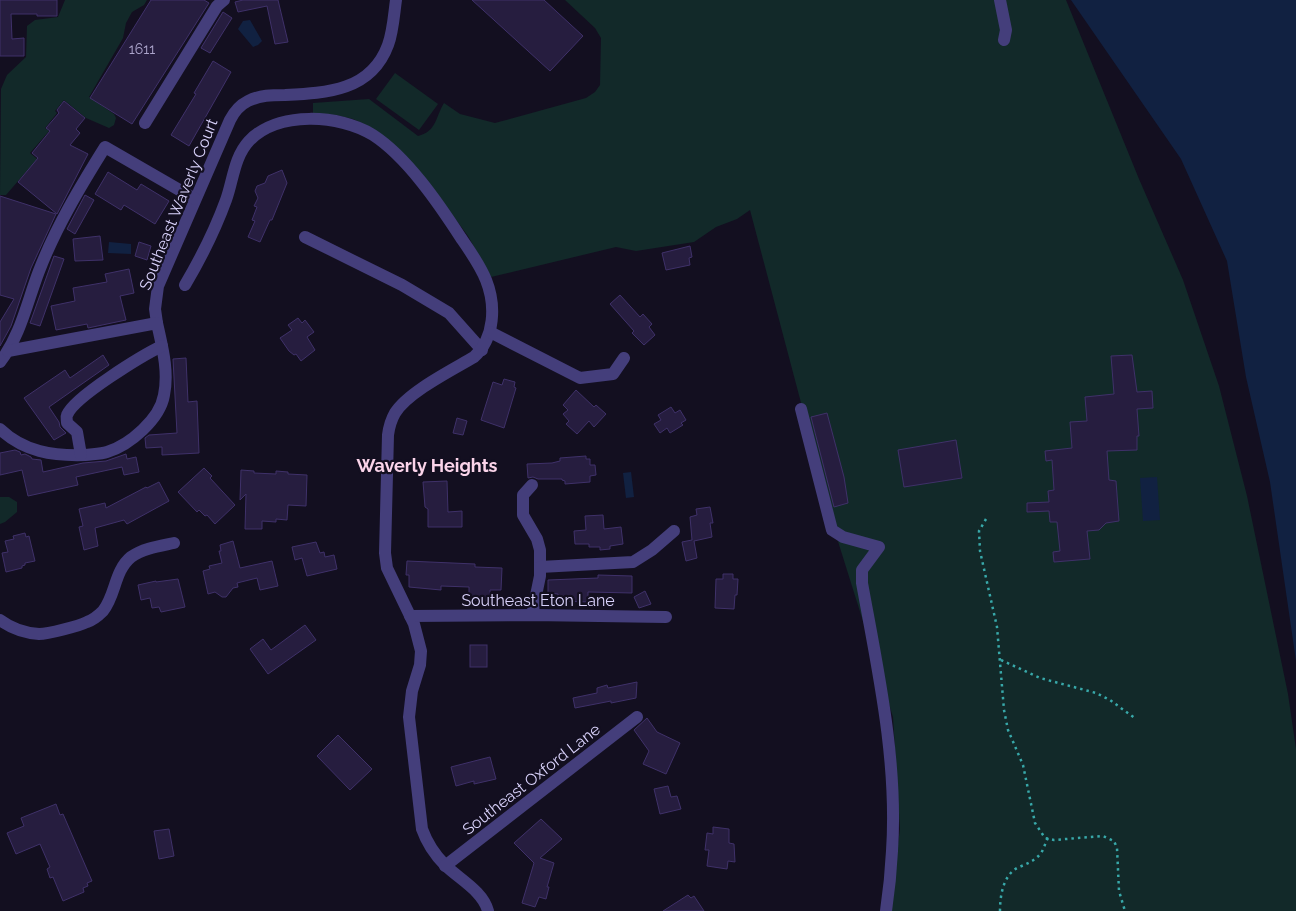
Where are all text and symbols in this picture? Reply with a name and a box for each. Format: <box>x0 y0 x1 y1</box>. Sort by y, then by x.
house number: 1611 <box>129 41 155 57</box>
street label: Southeast Waverly Court <box>135 115 222 293</box>
district label: Waverly Heights <box>357 455 498 476</box>
street label: Southeast Eton Lane <box>461 591 615 610</box>
street label: Southeast Oxford Lane <box>459 720 604 839</box>

